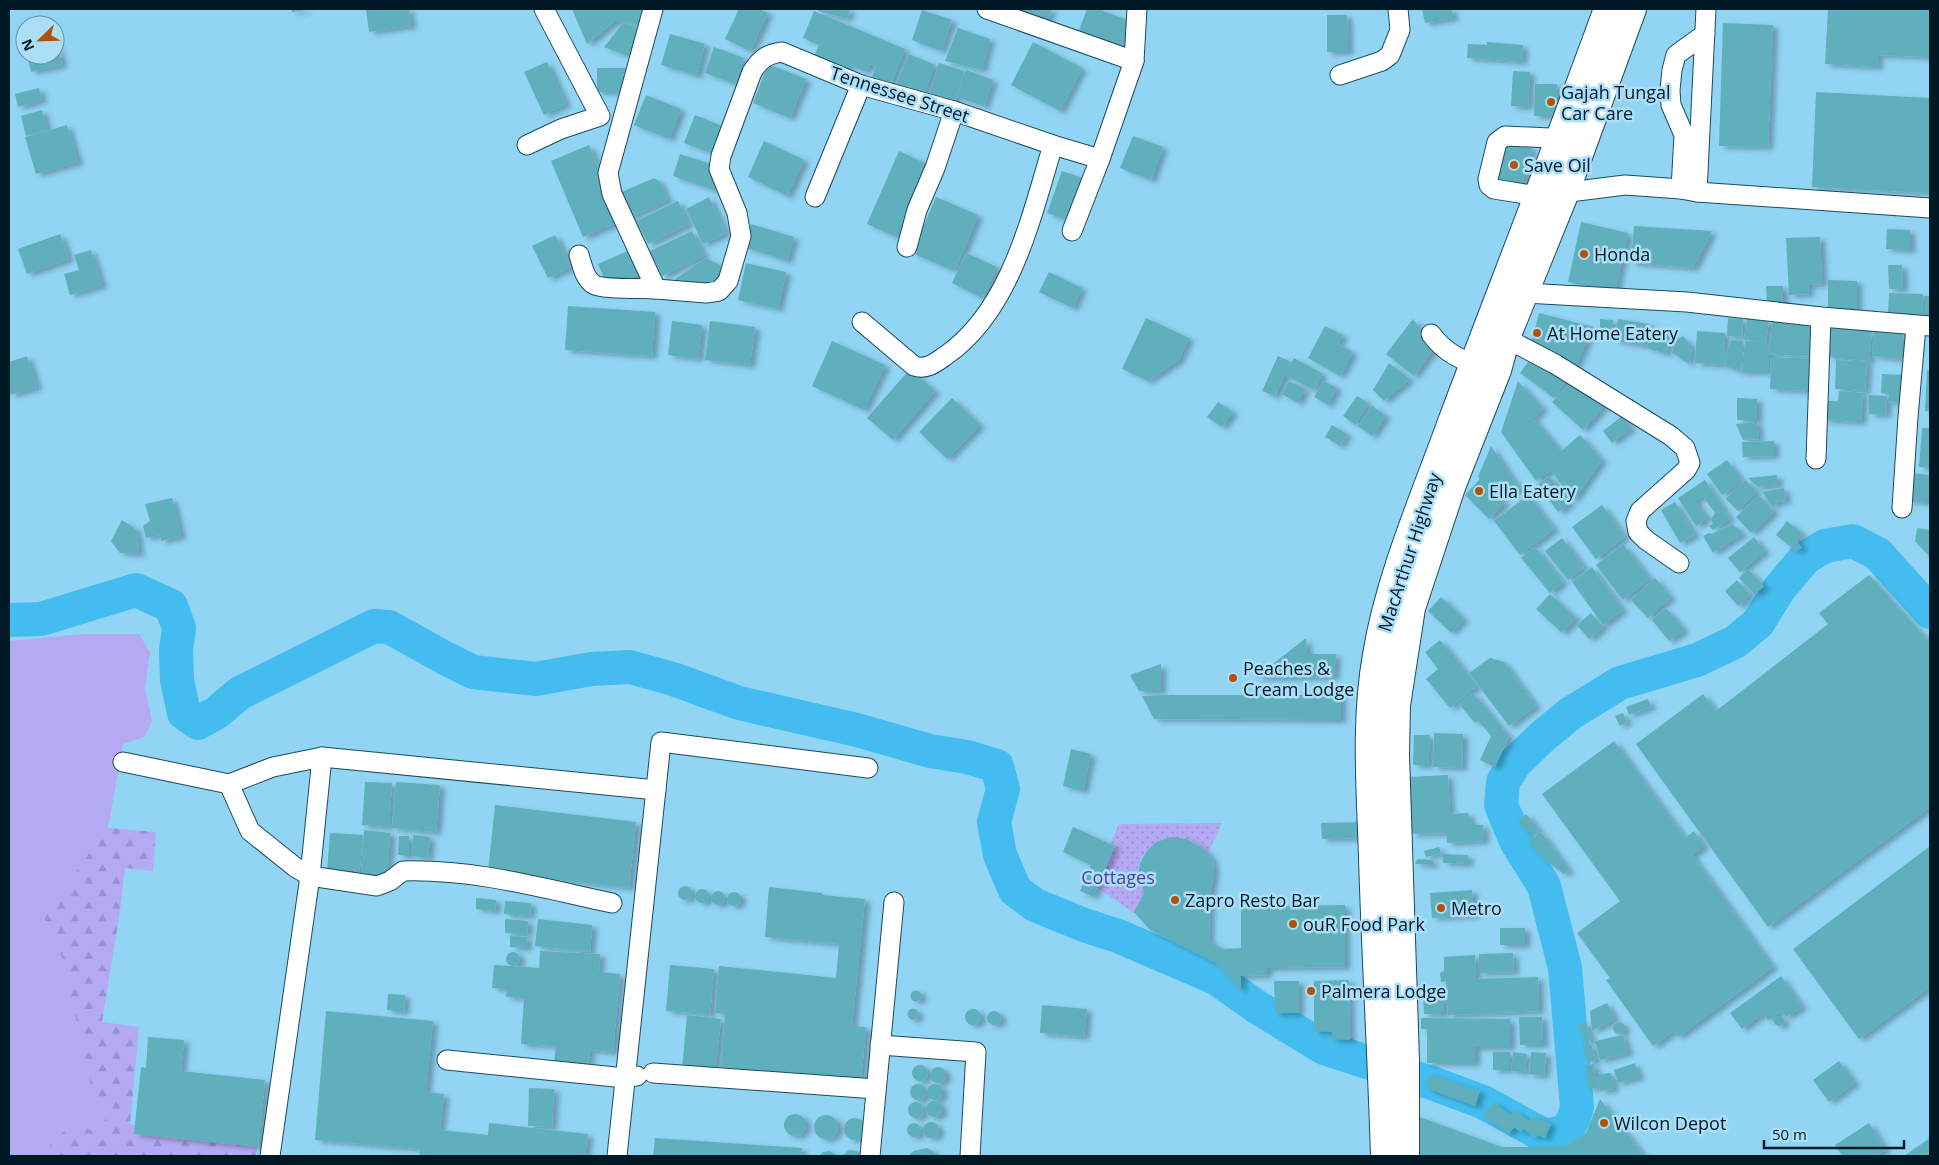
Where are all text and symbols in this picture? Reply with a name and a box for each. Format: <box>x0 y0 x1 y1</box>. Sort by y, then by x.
north arrow <box>15 15 65 65</box>
text: N <box>17 36 39 54</box>
street label: Tennessee Street <box>828 60 972 128</box>
place label: Gajah Tungal Car Care <box>1561 80 1671 125</box>
marker: Gajah Tungal Car Care <box>1545 96 1557 108</box>
place label: Save Oil <box>1524 153 1591 177</box>
marker: Save Oil <box>1508 159 1520 171</box>
place label: Honda <box>1594 242 1650 266</box>
marker: Honda <box>1578 248 1590 260</box>
place label: At Home Eatery <box>1547 321 1679 345</box>
marker: At Home Eatery <box>1531 327 1543 339</box>
street label: MacArthur Highway <box>1372 469 1446 634</box>
place label: Ella Eatery <box>1489 479 1577 503</box>
marker: Ella Eatery <box>1473 485 1485 497</box>
place label: Peaches & Cream Lodge <box>1243 656 1354 701</box>
marker: Peaches & Cream Lodge <box>1227 672 1239 684</box>
park label: Cottages <box>1081 865 1155 889</box>
place label: Zapro Resto Bar <box>1185 888 1321 912</box>
marker: Zapro Resto Bar <box>1169 894 1181 906</box>
place label: Metro <box>1451 896 1502 920</box>
marker: Metro <box>1435 902 1447 914</box>
place label: ouR Food Park <box>1303 912 1425 936</box>
marker: ouR Food Park <box>1287 918 1299 930</box>
place label: Palmera Lodge <box>1321 979 1446 1003</box>
marker: Palmera Lodge <box>1305 985 1317 997</box>
place label: Wilcon Depot <box>1614 1111 1726 1135</box>
marker: Wilcon Depot <box>1598 1117 1610 1129</box>
scale bar <box>1764 1118 1904 1150</box>
text: 50 m <box>1772 1124 1807 1144</box>

